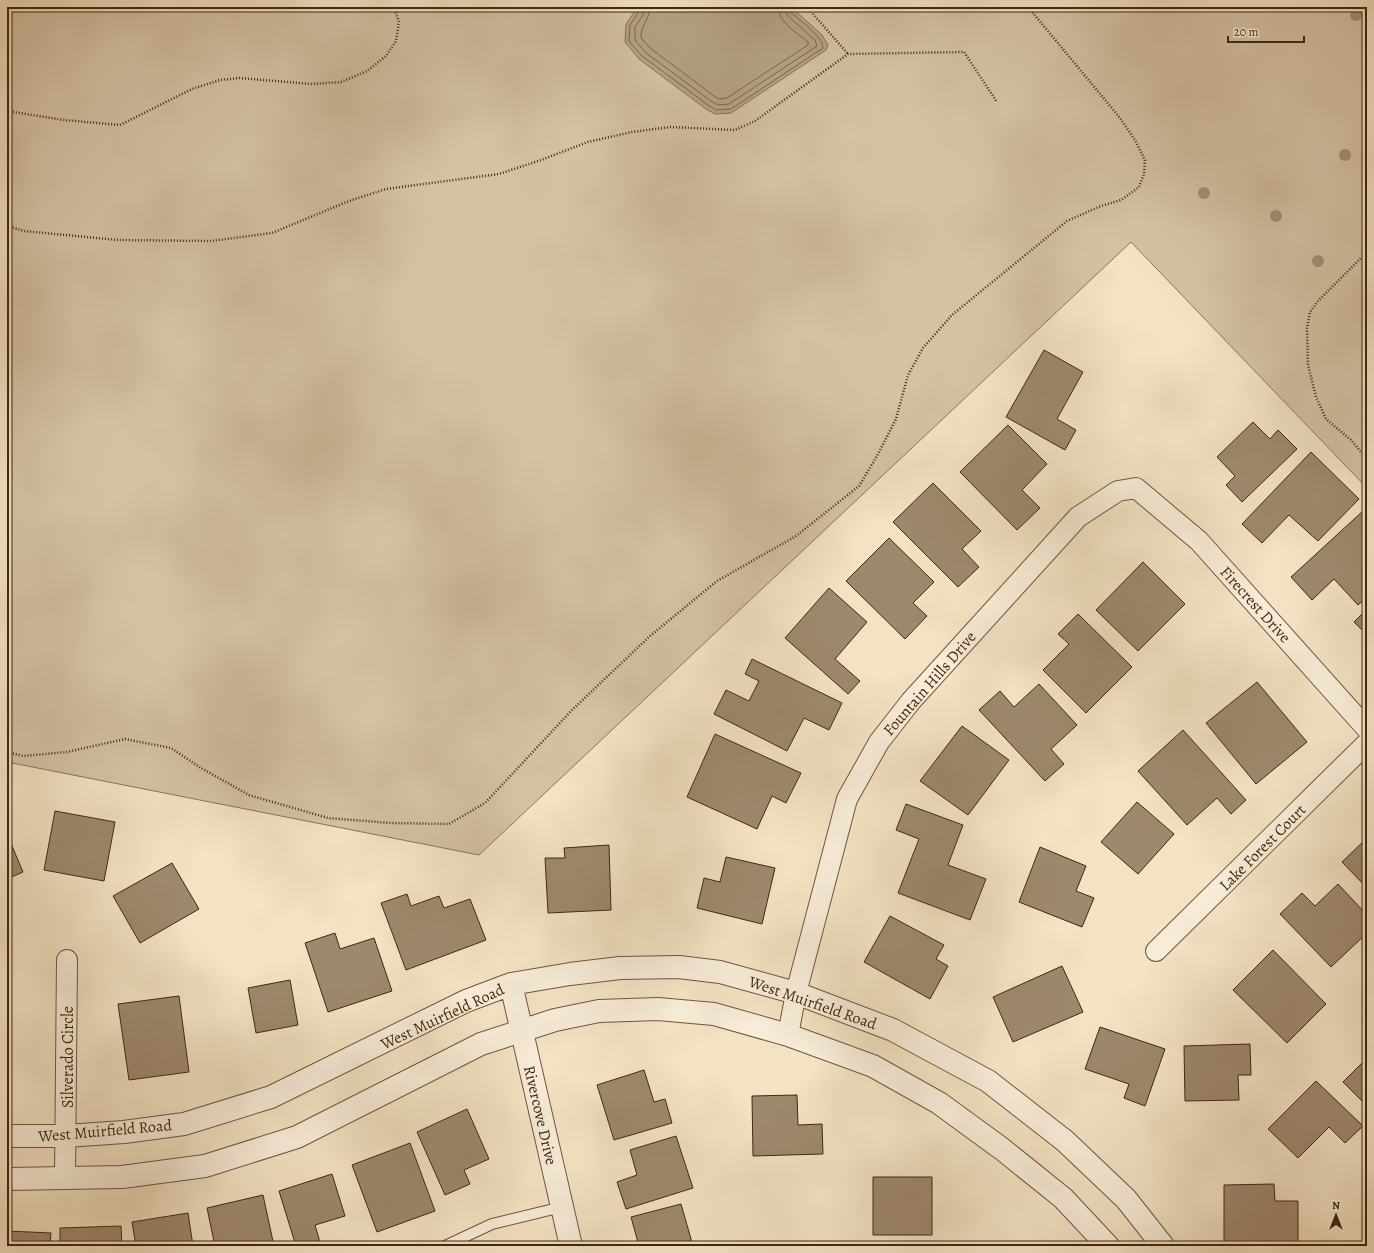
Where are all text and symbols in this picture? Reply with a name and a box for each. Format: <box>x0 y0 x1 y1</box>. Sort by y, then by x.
scale bar <box>1228 18 1304 44</box>
text: 20 m <box>1234 24 1258 40</box>
street label: Firecrest Drive <box>1215 562 1296 648</box>
street label: Fountain Hills Drive <box>878 627 981 741</box>
street label: Lake Forest Court <box>1214 799 1311 896</box>
street label: West Muirfield Road <box>745 970 880 1035</box>
street label: West Muirfield Road <box>376 978 508 1056</box>
street label: Silverado Circle <box>57 1006 79 1108</box>
street label: Rivercove Drive <box>518 1063 562 1167</box>
street label: West Muirfield Road <box>36 1114 173 1148</box>
north arrow <box>1316 1195 1356 1235</box>
text: N <box>1332 1198 1340 1213</box>

